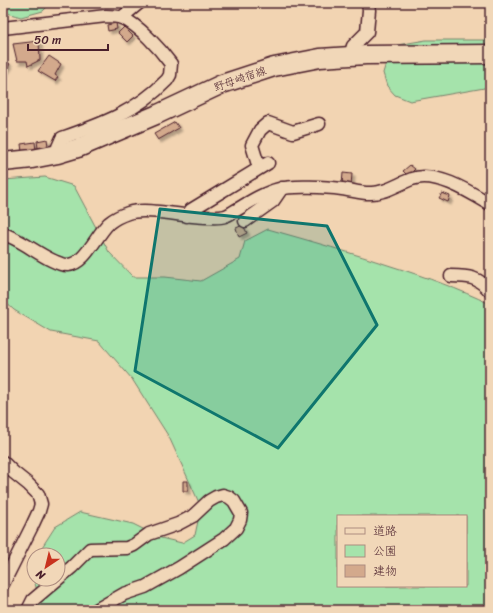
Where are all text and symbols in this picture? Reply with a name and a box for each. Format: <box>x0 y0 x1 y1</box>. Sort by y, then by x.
scale bar <box>28 26 108 52</box>
text: 50 m <box>34 29 61 51</box>
street label: 野母崎宿線 <box>211 61 269 97</box>
legend <box>337 515 467 587</box>
text: 道路 <box>373 520 397 542</box>
text: 公園 <box>373 540 397 562</box>
north arrow <box>26 547 66 587</box>
text: 建物 <box>373 560 397 582</box>
text: N <box>32 565 50 585</box>

